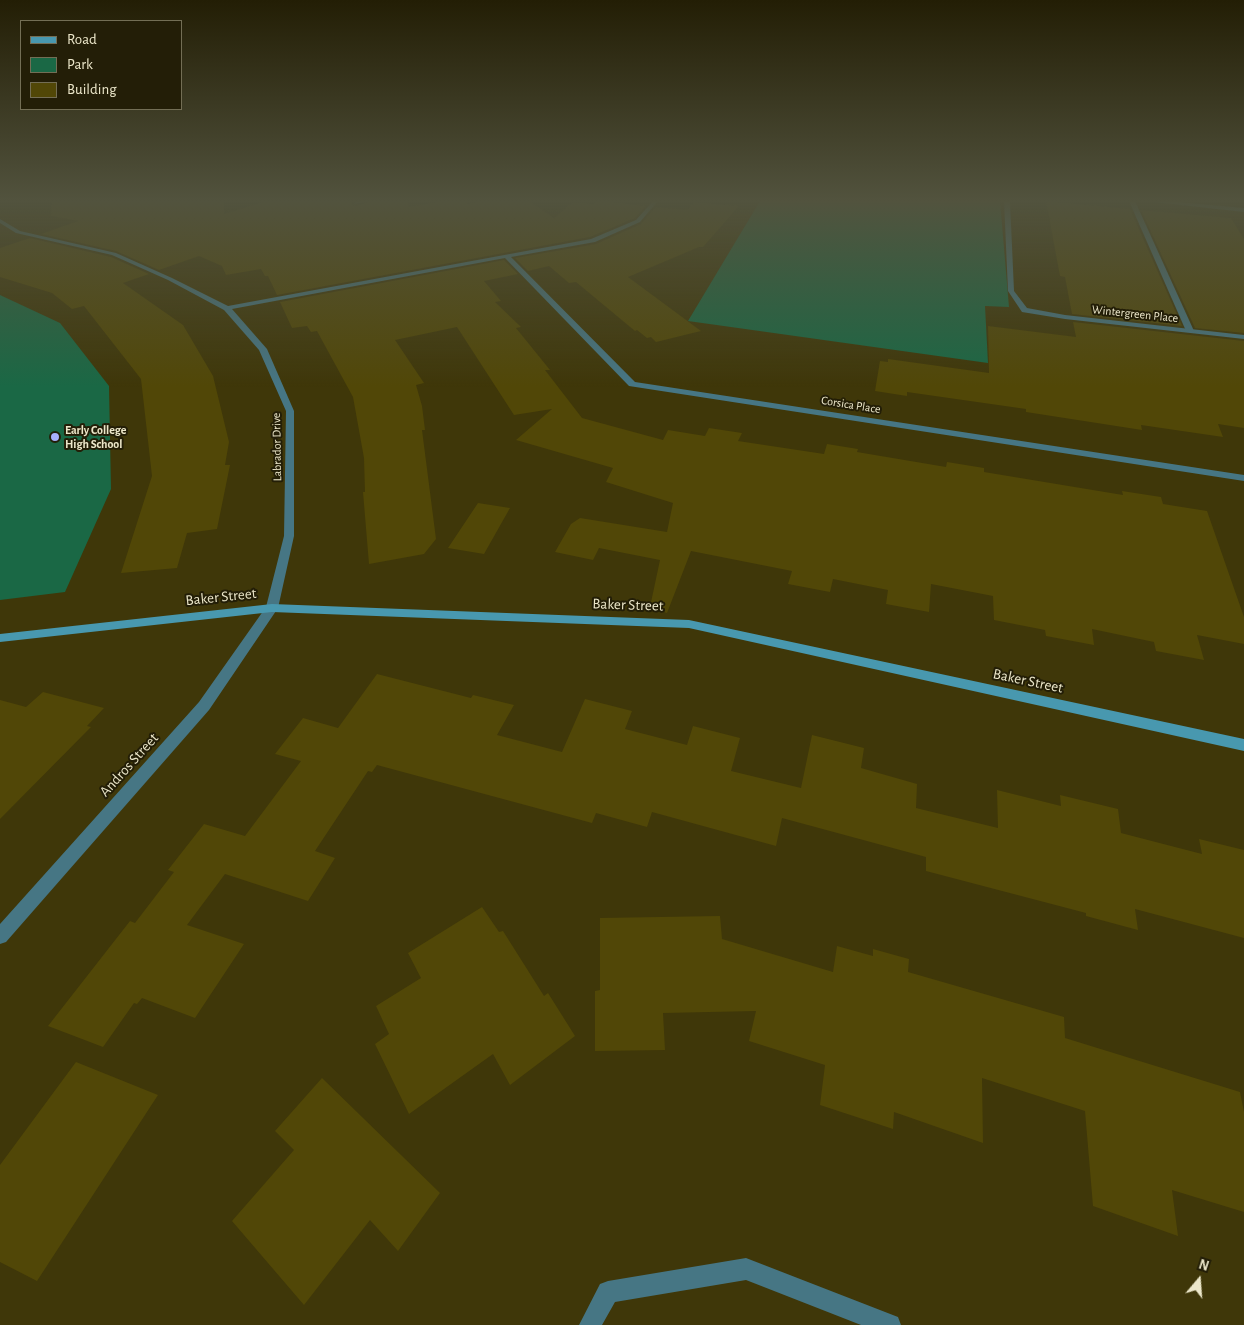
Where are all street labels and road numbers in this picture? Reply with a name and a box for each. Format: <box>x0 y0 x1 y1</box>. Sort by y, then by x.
street label: Wintergreen Place <box>1091 302 1179 326</box>
street label: Corsica Place <box>820 393 882 417</box>
street label: Labrador Drive <box>269 413 285 481</box>
street label: Baker Street <box>185 584 257 610</box>
street label: Baker Street <box>592 595 664 615</box>
street label: Baker Street <box>991 665 1065 697</box>
street label: Andros Street <box>96 729 162 801</box>

